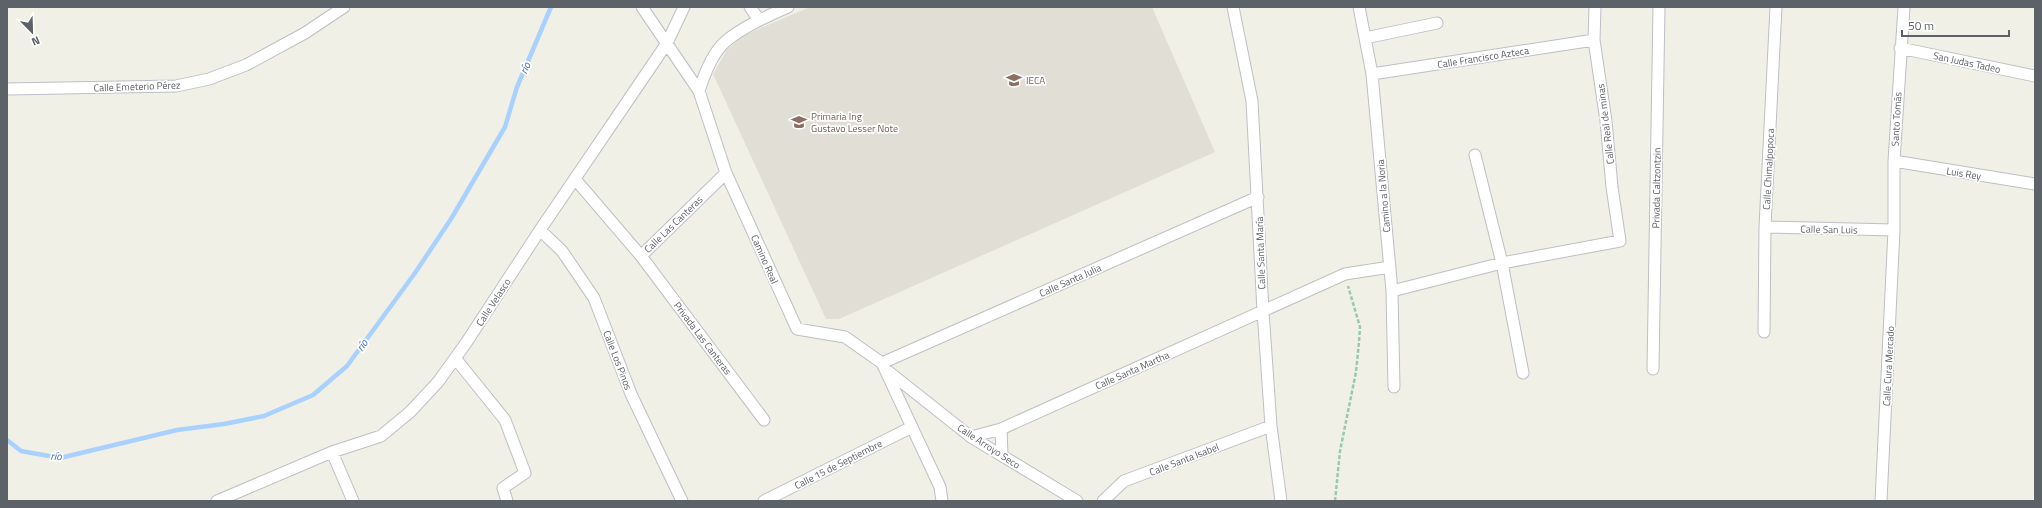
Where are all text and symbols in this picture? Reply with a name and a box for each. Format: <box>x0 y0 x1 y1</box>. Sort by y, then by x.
north arrow <box>12 12 52 52</box>
scale bar <box>1902 12 2009 38</box>
text: 50 m <box>1908 16 1934 35</box>
text: N <box>29 32 43 50</box>
street label: Calle Francisco Azteca <box>1436 43 1530 72</box>
street label: San Judas Tadeo <box>1932 48 2002 77</box>
water label: río <box>515 59 535 76</box>
school or university icon: IECA <box>1005 71 1023 89</box>
place label: IECA <box>1026 73 1045 88</box>
street label: Calle Emeterio Pérez <box>93 77 181 96</box>
street label: Calle Real de minas <box>1593 82 1618 165</box>
street label: Santo Tomás <box>1888 91 1905 147</box>
place label: Primaria Ing Gustavo Lesser Note <box>811 109 898 136</box>
school or university icon: Primaria Ing Gustavo Lesser Note <box>790 113 808 131</box>
street label: Calle Chimalpopoca <box>1759 128 1778 210</box>
street label: Privada Caltzontzin <box>1648 147 1665 229</box>
street label: Camino a la Noria <box>1373 159 1394 233</box>
street label: Luis Rey <box>1945 163 1983 184</box>
street label: Calle Las Canteras <box>641 192 706 256</box>
street label: Calle Santa María <box>1252 216 1269 290</box>
street label: Calle San Luis <box>1800 222 1858 238</box>
street label: Camino Real <box>747 232 782 286</box>
street label: Calle Santa Julia <box>1037 260 1104 301</box>
street label: Calle Velasco <box>472 275 515 329</box>
street label: Privada Las Canteras <box>670 299 735 378</box>
street label: Calle Cura Mercado <box>1879 326 1898 407</box>
street label: Calle Los Pinos <box>599 328 636 392</box>
water label: río <box>352 335 372 354</box>
street label: Calle Santa Martha <box>1093 347 1172 393</box>
street label: Calle Arroyo Seco <box>954 420 1023 472</box>
street label: Calle 15 de Septiembre <box>792 436 885 493</box>
street label: Calle Santa Isabel <box>1147 439 1221 480</box>
water label: río <box>50 448 63 464</box>

